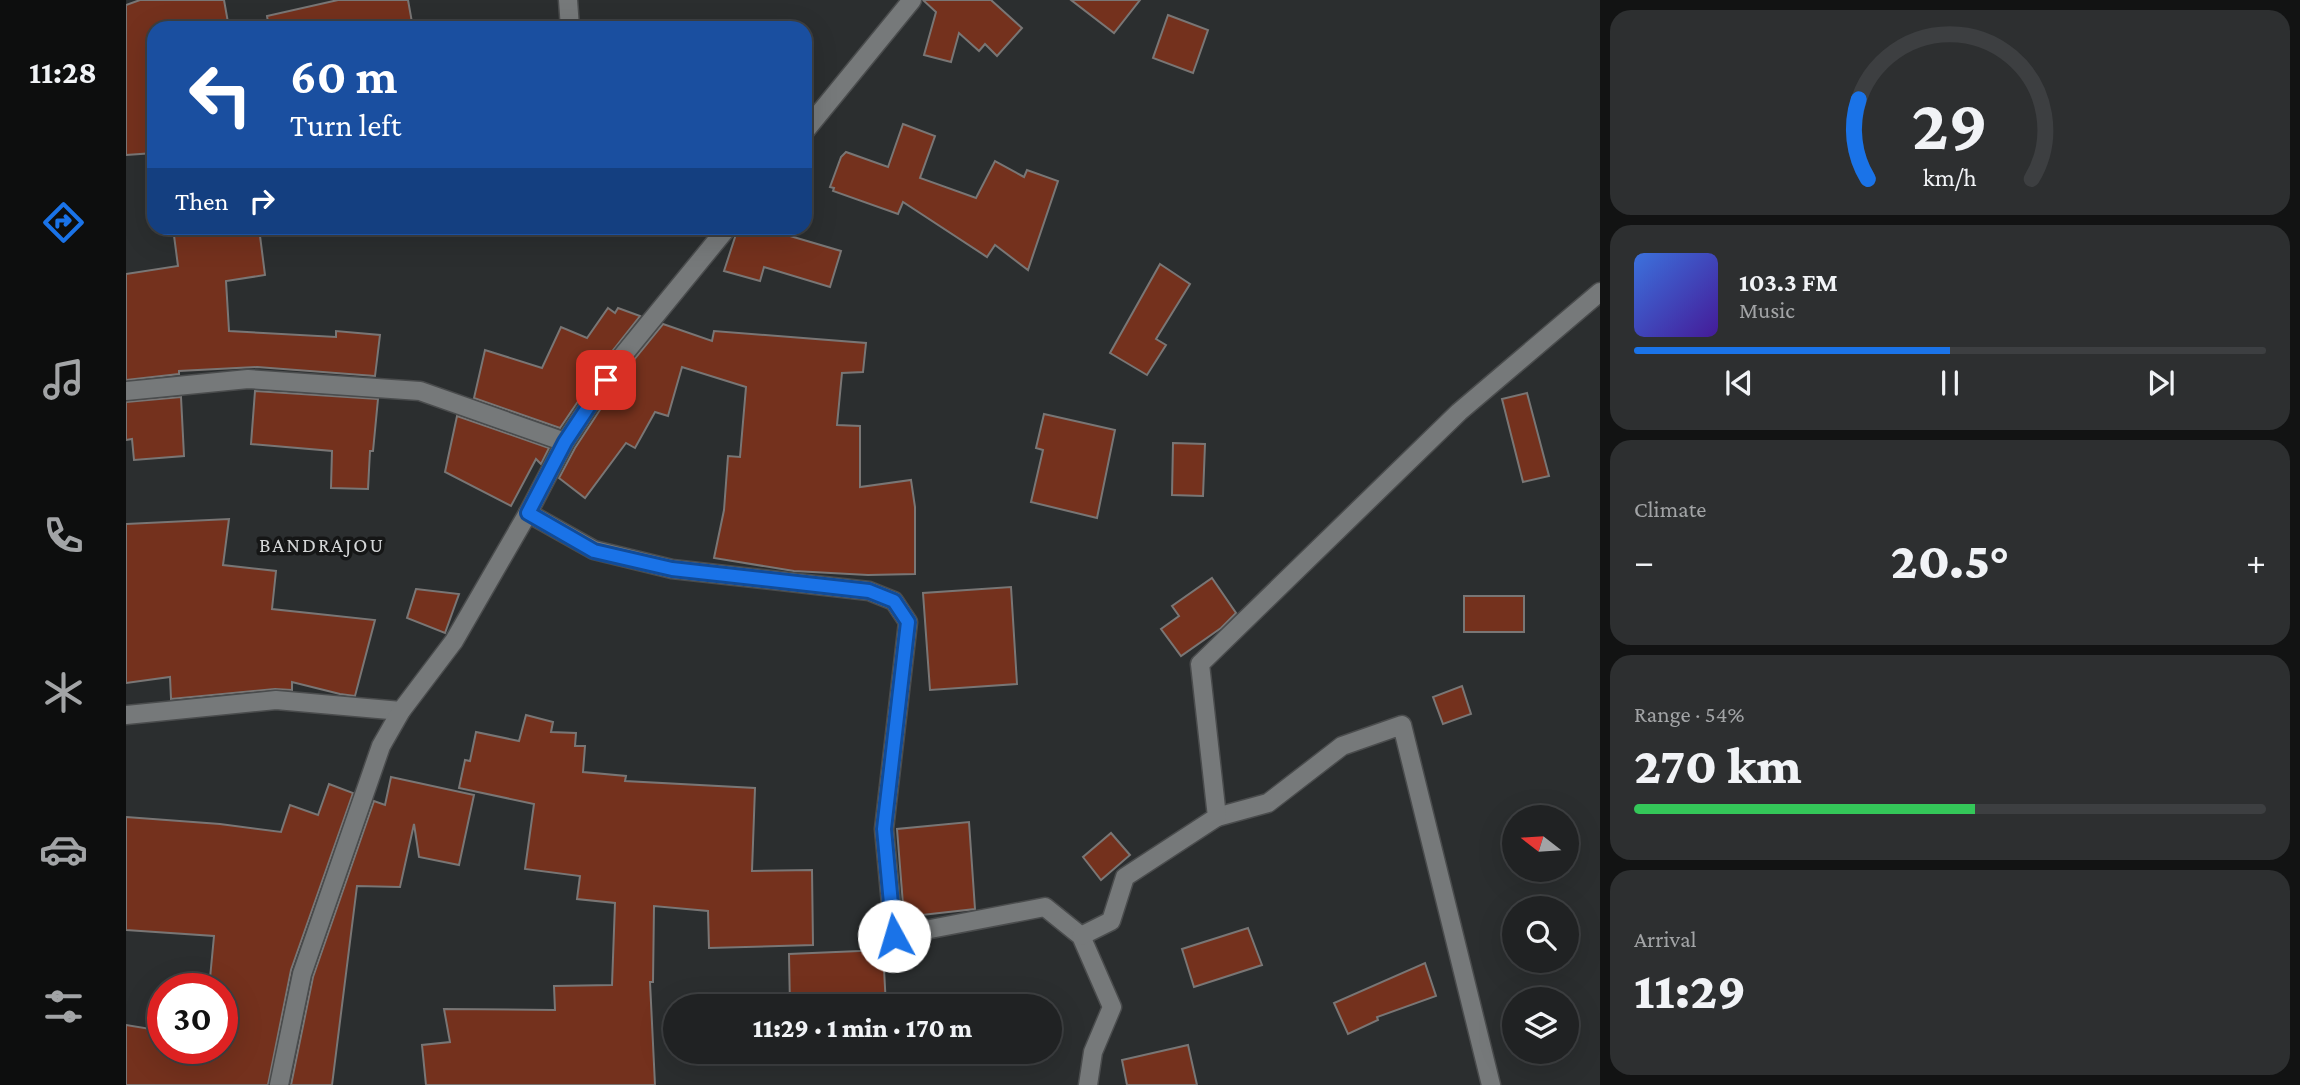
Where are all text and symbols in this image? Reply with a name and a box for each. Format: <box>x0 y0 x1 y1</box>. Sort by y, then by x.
icon: left <box>175 49 266 140</box>
text: 60 m <box>290 49 397 104</box>
text: 11:28 <box>29 54 97 90</box>
text: 29 <box>1912 84 1988 165</box>
text: Turn left <box>290 107 401 143</box>
text: km/h <box>1923 163 1977 190</box>
icon: right <box>243 182 281 220</box>
text: Then <box>175 187 229 216</box>
icon: directions <box>39 198 88 247</box>
text: 103.3 FM <box>1739 268 1838 297</box>
text: Music <box>1739 297 1795 323</box>
pin <box>576 350 636 410</box>
icon: music <box>39 355 88 404</box>
icon: arrive <box>587 361 625 399</box>
icon: previous <box>1720 364 1758 402</box>
icon: pause <box>1931 364 1969 402</box>
icon: next <box>2142 364 2180 402</box>
text: Climate <box>1634 496 1706 522</box>
icon: phone <box>39 511 88 560</box>
text: 20.5° <box>1890 531 2010 589</box>
district label: BANDRAJOU <box>259 533 385 557</box>
text: − <box>1634 540 1654 582</box>
text: + <box>2246 540 2266 582</box>
icon: climate <box>39 668 88 717</box>
text: Range · 54% <box>1634 701 1744 727</box>
text: 270 km <box>1634 736 1802 794</box>
north arrow <box>1502 805 1578 882</box>
map controls <box>1502 805 1579 1064</box>
icon: car <box>39 825 88 874</box>
button: search <box>1502 896 1579 973</box>
position arrow <box>857 899 931 973</box>
text: Arrival <box>1634 926 1697 952</box>
text: 11:29 <box>1634 961 1746 1019</box>
speed limit sign: 30 <box>147 973 238 1064</box>
icon: filters <box>39 982 88 1031</box>
button: layers <box>1502 987 1579 1064</box>
text: 11:29 · 1 min · 170 m <box>753 1014 972 1043</box>

